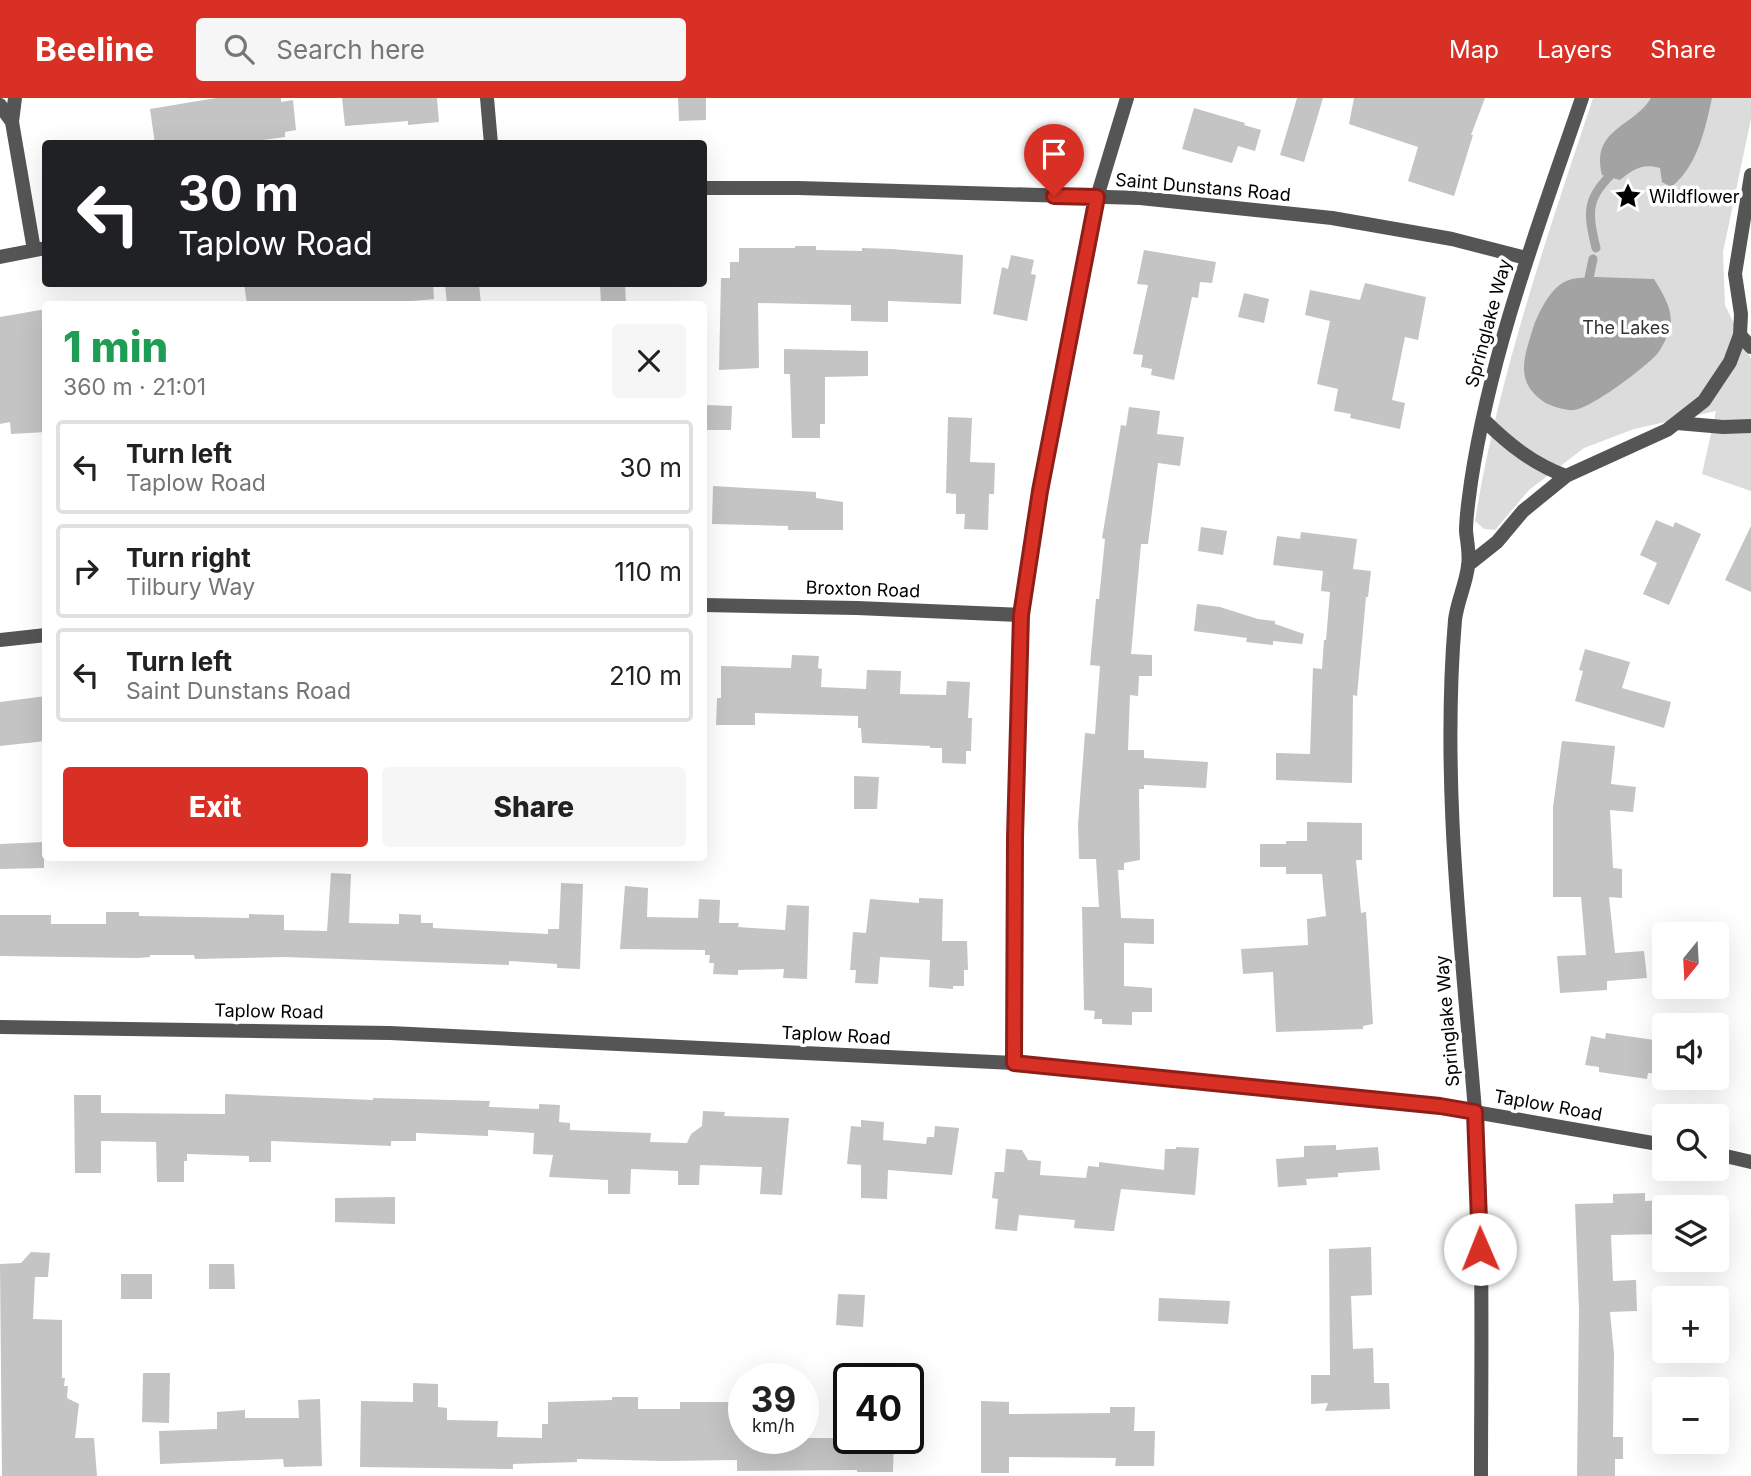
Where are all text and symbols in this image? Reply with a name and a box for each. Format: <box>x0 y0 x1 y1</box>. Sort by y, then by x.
search box <box>196 18 686 81</box>
text: Beeline <box>35 29 154 69</box>
icon: search <box>220 30 258 68</box>
text: Search here <box>276 34 425 65</box>
text: Map <box>1449 35 1499 64</box>
text: Layers <box>1537 35 1612 64</box>
text: Share <box>1650 35 1716 64</box>
pin <box>1024 124 1084 196</box>
icon: arrive <box>1035 135 1073 173</box>
text: 30 m <box>178 164 299 223</box>
icon: left <box>63 168 154 259</box>
street label: Saint Dunstans Road <box>1114 169 1292 205</box>
place icon: Wildflower <box>1613 181 1643 211</box>
place label: Wildflower <box>1649 186 1740 207</box>
text: Taplow Road <box>178 224 373 263</box>
street label: Springlake Way <box>1461 257 1515 389</box>
park label: The Lakes <box>1582 317 1670 338</box>
text: 1 min <box>63 321 168 372</box>
button: close <box>612 324 686 398</box>
text: 360 m · 21:01 <box>63 373 206 401</box>
text: Turn left <box>126 438 232 469</box>
icon: left <box>67 448 105 486</box>
text: 30 m <box>619 452 682 483</box>
text: Taplow Road <box>126 469 266 497</box>
text: Turn right <box>126 542 251 573</box>
icon: right <box>67 552 105 590</box>
text: 110 m <box>614 556 682 587</box>
text: Tilbury Way <box>126 573 255 601</box>
street label: Broxton Road <box>805 577 921 601</box>
text: Turn left <box>126 646 232 677</box>
icon: left <box>67 656 105 694</box>
text: 210 m <box>609 660 682 691</box>
text: Saint Dunstans Road <box>126 677 351 705</box>
button: Exit <box>63 767 368 847</box>
button: Share <box>382 767 686 847</box>
north arrow <box>1652 922 1729 999</box>
map controls <box>1652 922 1729 1454</box>
street label: Springlake Way <box>1431 954 1463 1088</box>
street label: Taplow Road <box>214 1000 324 1022</box>
button: sound <box>1652 1013 1729 1090</box>
street label: Taplow Road <box>781 1022 891 1048</box>
street label: Taplow Road <box>1492 1085 1604 1125</box>
button: search <box>1652 1104 1729 1181</box>
button: layers <box>1652 1195 1729 1272</box>
position arrow <box>1443 1212 1517 1286</box>
button: + <box>1652 1286 1729 1363</box>
speed limit sign: 40 <box>833 1363 924 1454</box>
button: − <box>1652 1377 1729 1454</box>
text: 39 <box>751 1378 796 1420</box>
text: km/h <box>752 1415 795 1436</box>

